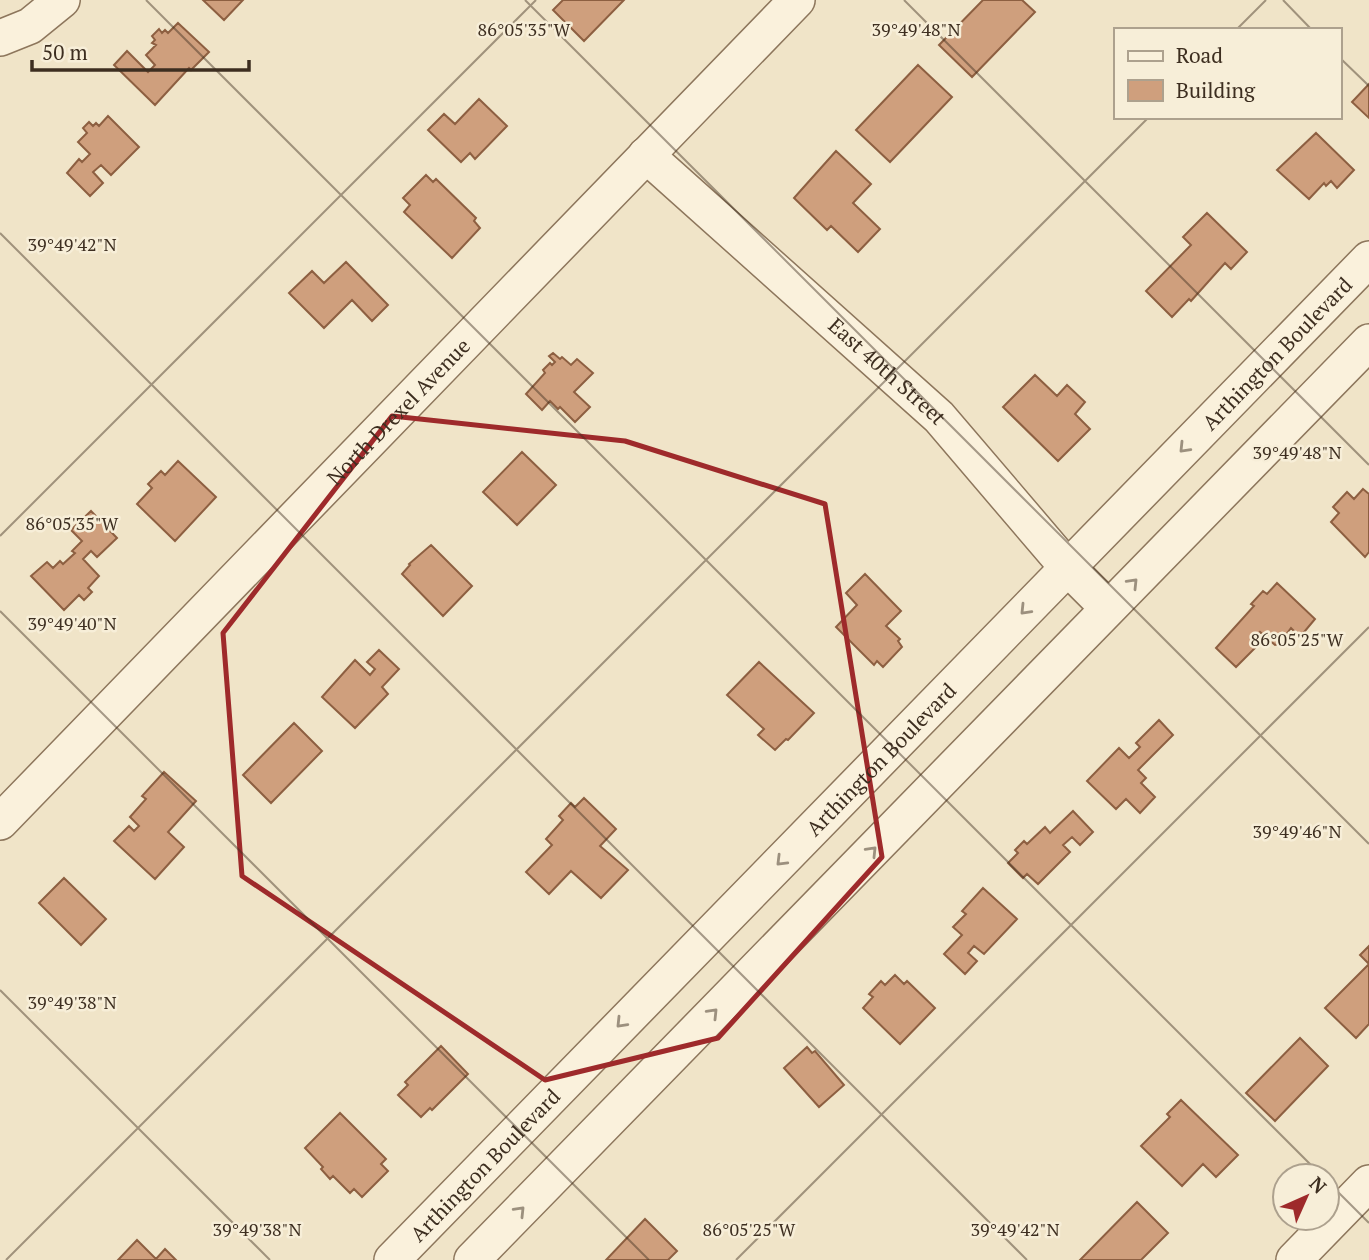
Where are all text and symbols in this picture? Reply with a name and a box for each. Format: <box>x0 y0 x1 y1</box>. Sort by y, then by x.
text: 86°05'35"W <box>478 17 571 41</box>
text: 39°49'48"N <box>871 17 961 41</box>
scale bar <box>32 28 248 72</box>
legend <box>1114 28 1341 119</box>
text: 50 m <box>42 38 88 66</box>
text: Road <box>1176 41 1223 69</box>
text: Building <box>1176 76 1256 104</box>
text: 39°49'42"N <box>27 232 117 256</box>
street label: Arthington Boulevard <box>1196 270 1358 436</box>
street label: East 40th Street <box>823 311 953 430</box>
street label: North Drexel Avenue <box>320 332 476 491</box>
one-way arrow <box>1180 439 1193 452</box>
text: 39°49'48"N <box>1252 440 1342 464</box>
text: 86°05'35"W <box>26 511 119 535</box>
one-way arrow <box>1125 578 1138 591</box>
one-way arrow <box>1021 602 1034 615</box>
text: 39°49'40"N <box>27 611 117 635</box>
text: 86°05'25"W <box>1251 627 1344 651</box>
street label: Arthington Boulevard <box>800 676 962 842</box>
text: 39°49'46"N <box>1252 819 1342 843</box>
one-way arrow <box>863 846 876 859</box>
one-way arrow <box>776 852 789 865</box>
text: 39°49'38"N <box>27 990 117 1014</box>
one-way arrow <box>704 1009 717 1022</box>
one-way arrow <box>617 1015 630 1028</box>
street label: Arthington Boulevard <box>404 1082 566 1247</box>
north arrow <box>1271 1162 1341 1232</box>
text: N <box>1304 1171 1333 1199</box>
one-way arrow <box>511 1206 524 1219</box>
text: 39°49'38"N <box>212 1217 302 1241</box>
text: 86°05'25"W <box>703 1217 796 1241</box>
text: 39°49'42"N <box>970 1217 1060 1241</box>

